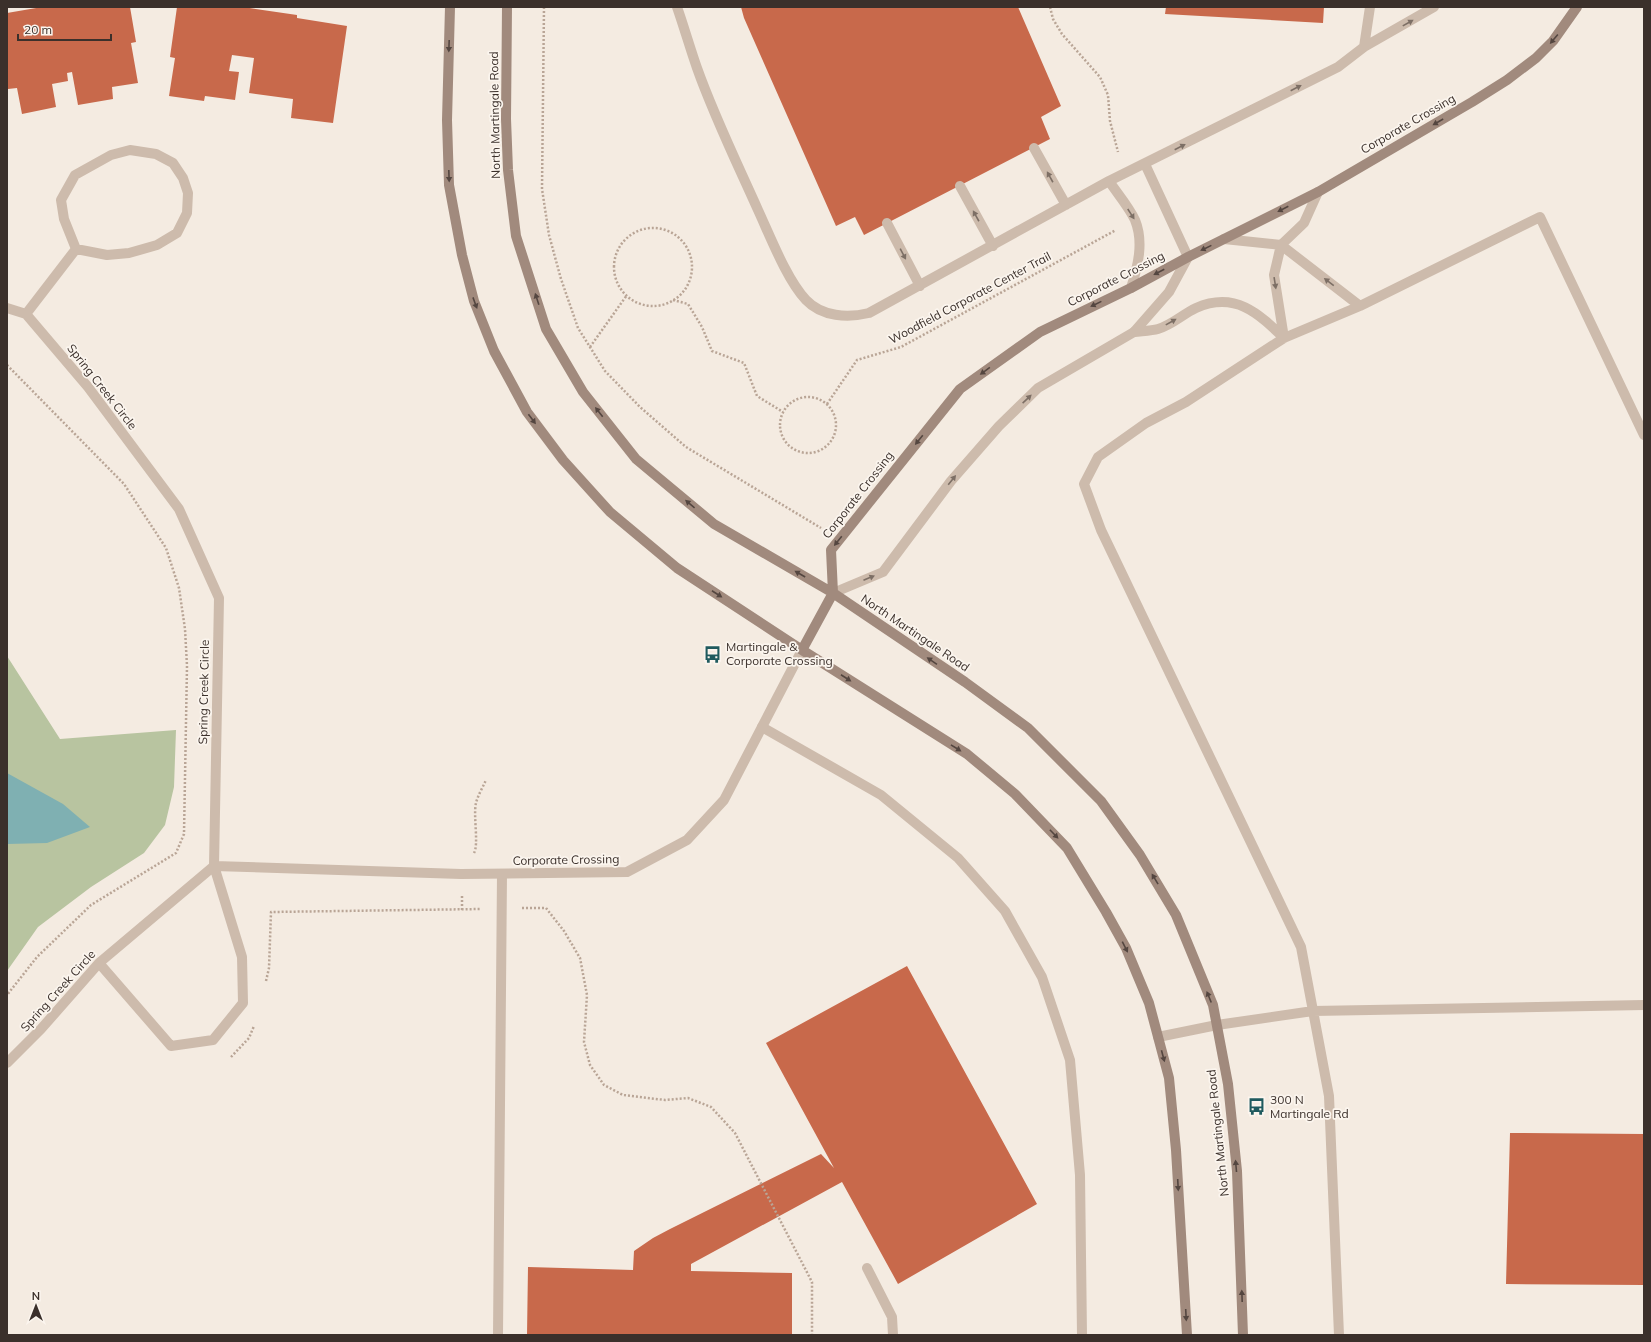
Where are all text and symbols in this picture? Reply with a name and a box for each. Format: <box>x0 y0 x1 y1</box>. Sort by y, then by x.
scale bar <box>18 16 111 42</box>
one-way arrow <box>1402 20 1414 26</box>
text: 20 m <box>24 22 52 37</box>
one-way arrow <box>1550 33 1559 44</box>
one-way arrow <box>446 40 452 53</box>
street label: North Martingale Road <box>486 51 503 179</box>
one-way arrow <box>1290 85 1301 91</box>
street label: Corporate Crossing <box>1358 90 1458 157</box>
one-way arrow <box>1432 118 1444 125</box>
one-way arrow <box>1174 144 1185 150</box>
one-way arrow <box>446 170 452 183</box>
one-way arrow <box>1046 171 1053 182</box>
one-way arrow <box>1277 206 1289 213</box>
one-way arrow <box>1127 208 1135 219</box>
one-way arrow <box>973 210 980 222</box>
one-way arrow <box>1200 245 1212 251</box>
street label: Woodfield Corporate Center Trail <box>886 248 1053 347</box>
street label: Corporate Crossing <box>1065 248 1167 309</box>
one-way arrow <box>900 249 907 260</box>
one-way arrow <box>1154 269 1165 276</box>
one-way arrow <box>1272 277 1278 289</box>
one-way arrow <box>1324 278 1335 286</box>
one-way arrow <box>534 293 540 305</box>
one-way arrow <box>472 297 478 309</box>
one-way arrow <box>1090 301 1102 307</box>
one-way arrow <box>1165 319 1177 325</box>
street label: Spring Creek Circle <box>64 341 141 433</box>
one-way arrow <box>980 367 990 375</box>
one-way arrow <box>1021 394 1032 403</box>
one-way arrow <box>595 407 604 418</box>
one-way arrow <box>528 414 536 425</box>
one-way arrow <box>915 434 923 445</box>
street label: Corporate Crossing <box>819 448 896 541</box>
one-way arrow <box>948 475 956 486</box>
one-way arrow <box>685 500 696 509</box>
one-way arrow <box>834 536 843 547</box>
one-way arrow <box>794 570 806 577</box>
one-way arrow <box>864 575 875 581</box>
one-way arrow <box>712 590 722 598</box>
street label: North Martingale Road <box>858 591 972 674</box>
street label: Spring Creek Circle <box>195 639 212 745</box>
place label: Martingale & Corporate Crossing <box>726 639 833 668</box>
bus stop icon: Martingale & Corporate Crossing <box>703 644 723 664</box>
one-way arrow <box>927 657 937 665</box>
one-way arrow <box>841 675 852 682</box>
one-way arrow <box>951 744 961 752</box>
one-way arrow <box>1049 829 1058 839</box>
street label: Corporate Crossing <box>513 851 619 868</box>
one-way arrow <box>1151 873 1158 885</box>
one-way arrow <box>1121 941 1128 952</box>
street label: Spring Creek Circle <box>17 947 98 1035</box>
one-way arrow <box>1206 990 1212 1002</box>
one-way arrow <box>1161 1050 1167 1063</box>
street label: North Martingale Road <box>1203 1069 1232 1197</box>
place label: 300 N Martingale Rd <box>1270 1092 1349 1121</box>
bus stop icon: 300 N Martingale Rd <box>1247 1097 1267 1117</box>
one-way arrow <box>1233 1160 1239 1172</box>
one-way arrow <box>1175 1179 1182 1191</box>
north arrow <box>16 1286 56 1326</box>
text: N <box>32 1289 40 1303</box>
one-way arrow <box>1238 1290 1245 1302</box>
one-way arrow <box>1182 1309 1189 1321</box>

